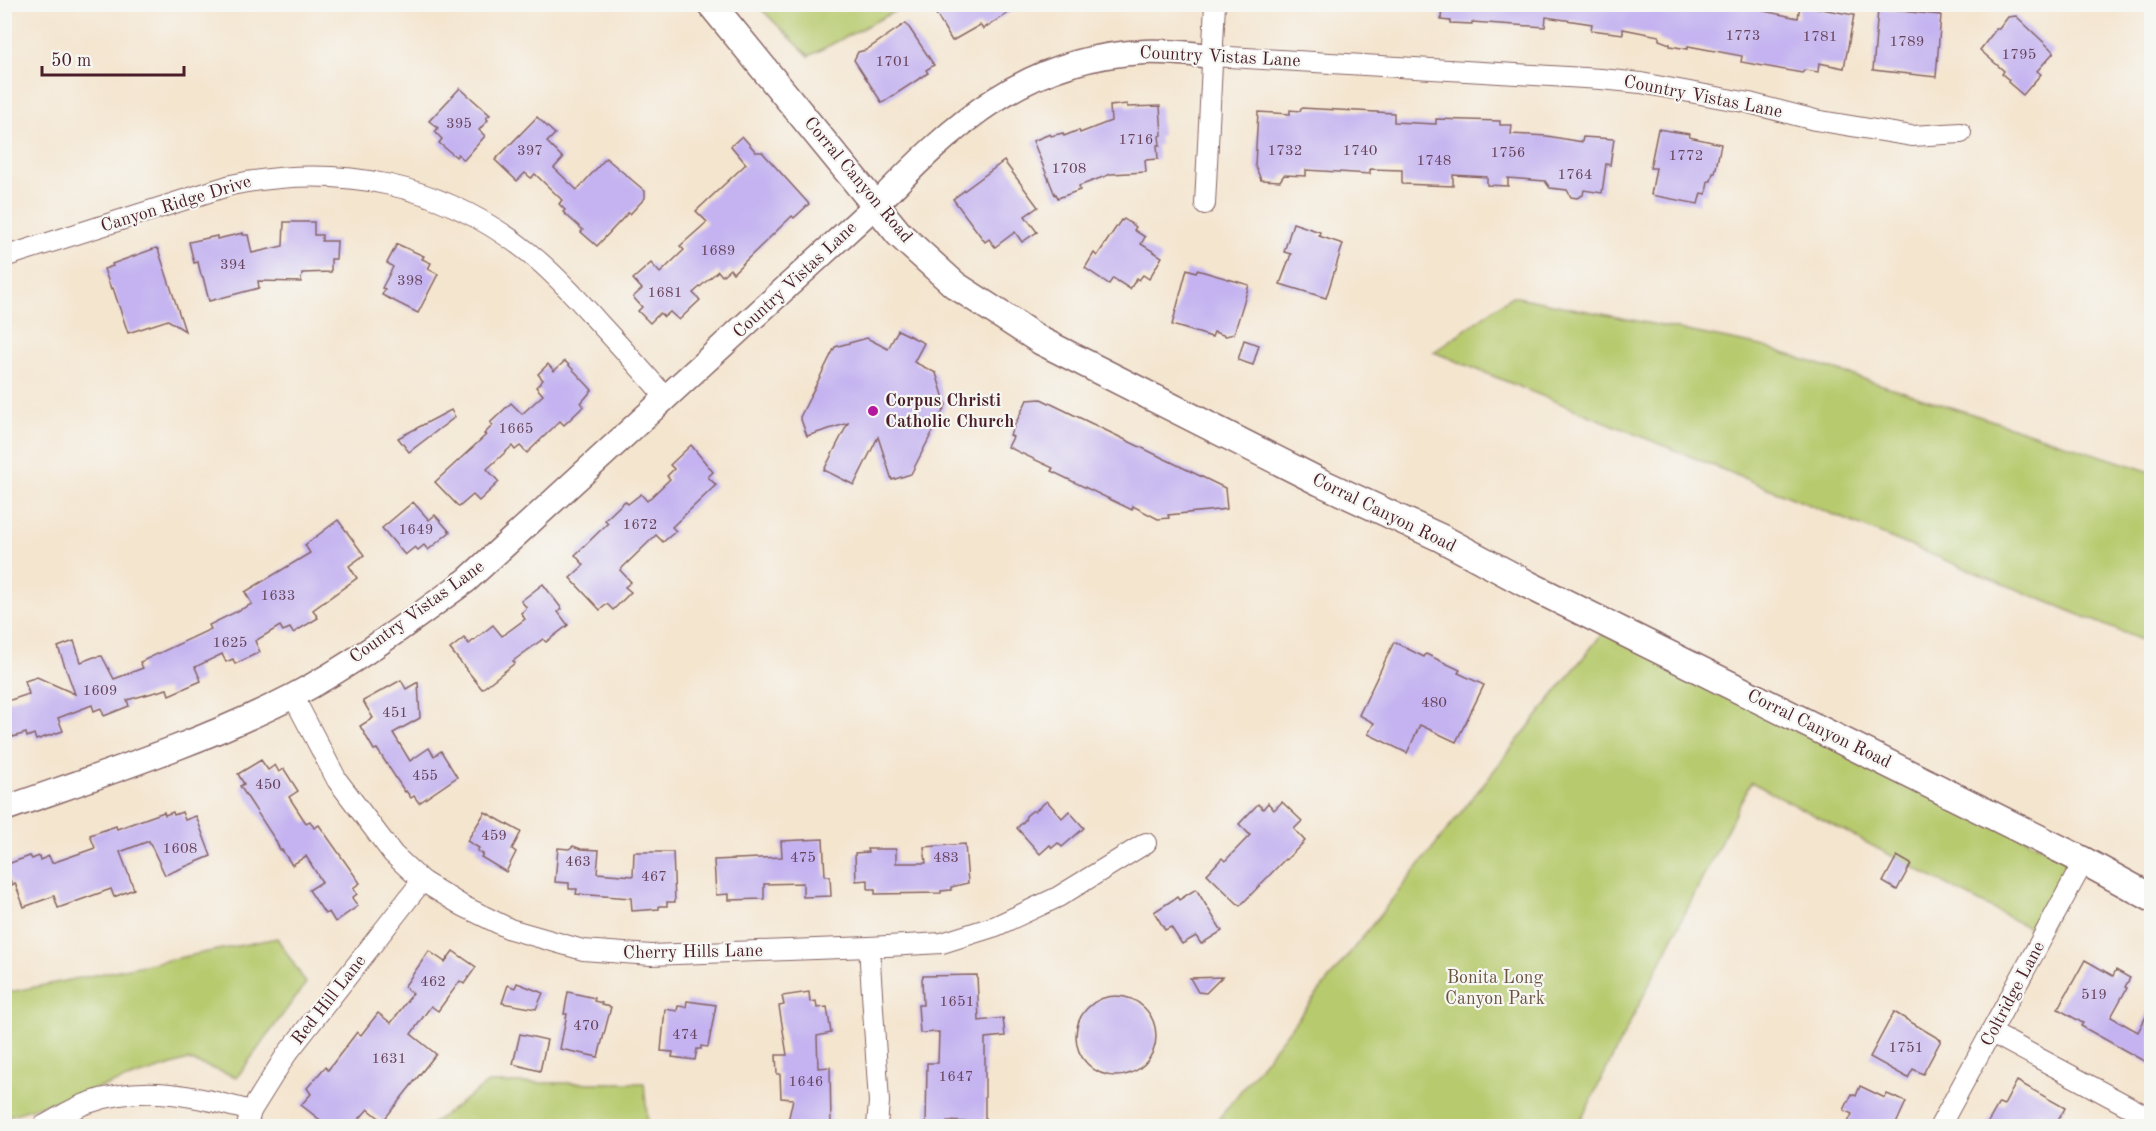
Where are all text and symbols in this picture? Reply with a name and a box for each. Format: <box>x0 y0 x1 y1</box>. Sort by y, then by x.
house number: 1773 <box>1726 29 1760 44</box>
house number: 1781 <box>1803 30 1837 45</box>
house number: 1789 <box>1890 35 1924 50</box>
scale bar <box>42 39 184 77</box>
street label: Country Vistas Lane <box>1139 44 1301 70</box>
house number: 1795 <box>2002 48 2036 63</box>
text: 50 m <box>51 52 91 70</box>
house number: 1701 <box>876 55 910 70</box>
street label: Country Vistas Lane <box>1622 73 1784 121</box>
street label: Corral Canyon Road <box>800 114 916 246</box>
house number: 395 <box>446 117 472 132</box>
house number: 1716 <box>1119 133 1153 148</box>
house number: 397 <box>517 144 543 159</box>
house number: 1732 <box>1268 144 1302 159</box>
house number: 1740 <box>1343 144 1377 159</box>
house number: 1756 <box>1491 146 1525 161</box>
house number: 1772 <box>1669 149 1703 164</box>
house number: 1748 <box>1417 154 1451 169</box>
house number: 1708 <box>1052 162 1086 177</box>
house number: 1764 <box>1558 168 1592 183</box>
street label: Canyon Ridge Drive <box>99 173 253 235</box>
street label: Country Vistas Lane <box>730 218 860 342</box>
house number: 1689 <box>701 244 735 259</box>
house number: 394 <box>220 258 246 273</box>
house number: 398 <box>397 274 423 289</box>
house number: 1681 <box>648 286 682 301</box>
place label: Corpus Christi Catholic Church <box>885 392 1014 431</box>
marker: Corpus Christi Catholic Church <box>866 404 880 418</box>
house number: 1665 <box>499 422 533 437</box>
street label: Corral Canyon Road <box>1309 470 1459 556</box>
house number: 1672 <box>623 518 657 533</box>
house number: 1649 <box>399 523 433 538</box>
street label: Country Vistas Lane <box>346 557 488 667</box>
house number: 1633 <box>261 589 295 604</box>
house number: 1625 <box>213 636 247 651</box>
house number: 1609 <box>83 684 117 699</box>
street label: Corral Canyon Road <box>1744 686 1894 772</box>
house number: 480 <box>1421 696 1447 711</box>
house number: 451 <box>382 706 408 721</box>
house number: 455 <box>412 769 438 784</box>
house number: 450 <box>255 778 281 793</box>
house number: 459 <box>481 829 507 844</box>
house number: 1608 <box>163 842 197 857</box>
house number: 475 <box>790 851 816 866</box>
house number: 483 <box>933 851 959 866</box>
house number: 463 <box>565 855 591 870</box>
house number: 467 <box>641 870 667 885</box>
street label: Coltridge Lane <box>1978 939 2048 1049</box>
street label: Cherry Hills Lane <box>623 942 763 962</box>
street label: Red Hill Lane <box>289 952 369 1048</box>
park label: Bonita Long Canyon Park <box>1445 969 1545 1008</box>
house number: 462 <box>420 975 446 990</box>
house number: 519 <box>2081 988 2107 1003</box>
house number: 1651 <box>940 995 974 1010</box>
house number: 470 <box>573 1019 599 1034</box>
house number: 474 <box>672 1028 698 1043</box>
house number: 1751 <box>1889 1041 1923 1056</box>
house number: 1631 <box>372 1052 406 1067</box>
house number: 1647 <box>939 1070 973 1085</box>
house number: 1646 <box>789 1075 823 1090</box>

